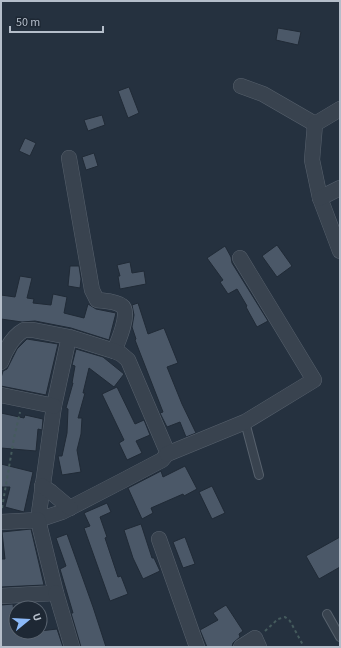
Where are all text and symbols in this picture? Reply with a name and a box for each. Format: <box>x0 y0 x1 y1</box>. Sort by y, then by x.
scale bar <box>10 8 103 34</box>
text: 50 m <box>16 14 40 31</box>
north arrow <box>8 600 48 640</box>
text: U <box>29 611 45 623</box>

